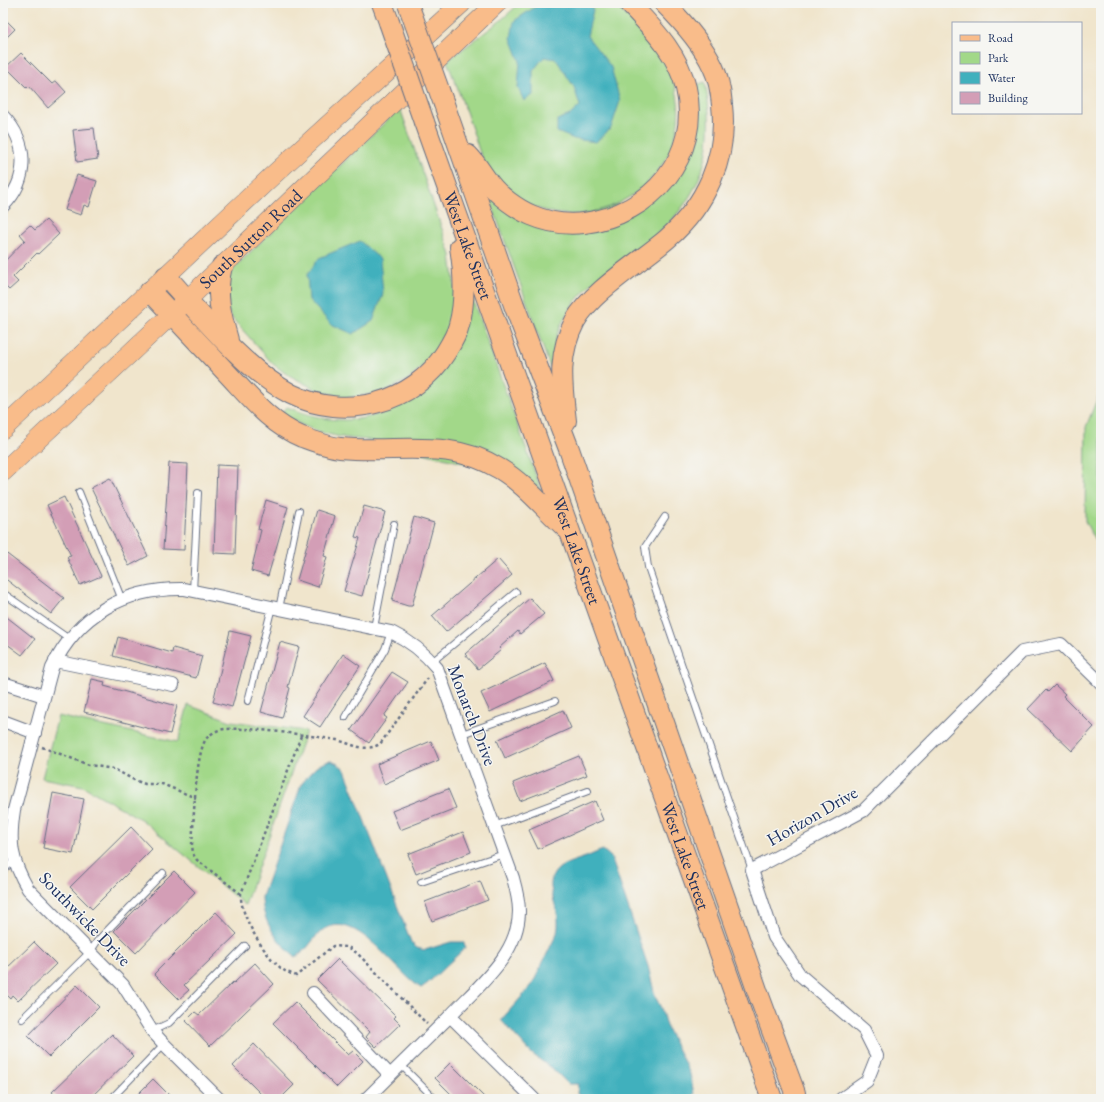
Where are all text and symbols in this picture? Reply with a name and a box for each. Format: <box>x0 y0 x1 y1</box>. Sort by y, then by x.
legend <box>952 22 1082 114</box>
text: Road <box>988 30 1014 46</box>
text: Park <box>988 50 1009 66</box>
text: Water <box>988 70 1015 86</box>
text: Building <box>988 90 1029 106</box>
street label: South Sutton Road <box>194 183 307 293</box>
street label: West Lake Street <box>439 188 498 303</box>
street label: West Lake Street <box>547 493 607 608</box>
street label: Monarch Drive <box>443 661 502 768</box>
street label: Horizon Drive <box>762 780 861 851</box>
street label: West Lake Street <box>656 798 716 913</box>
street label: Southwicke Drive <box>34 866 136 971</box>

